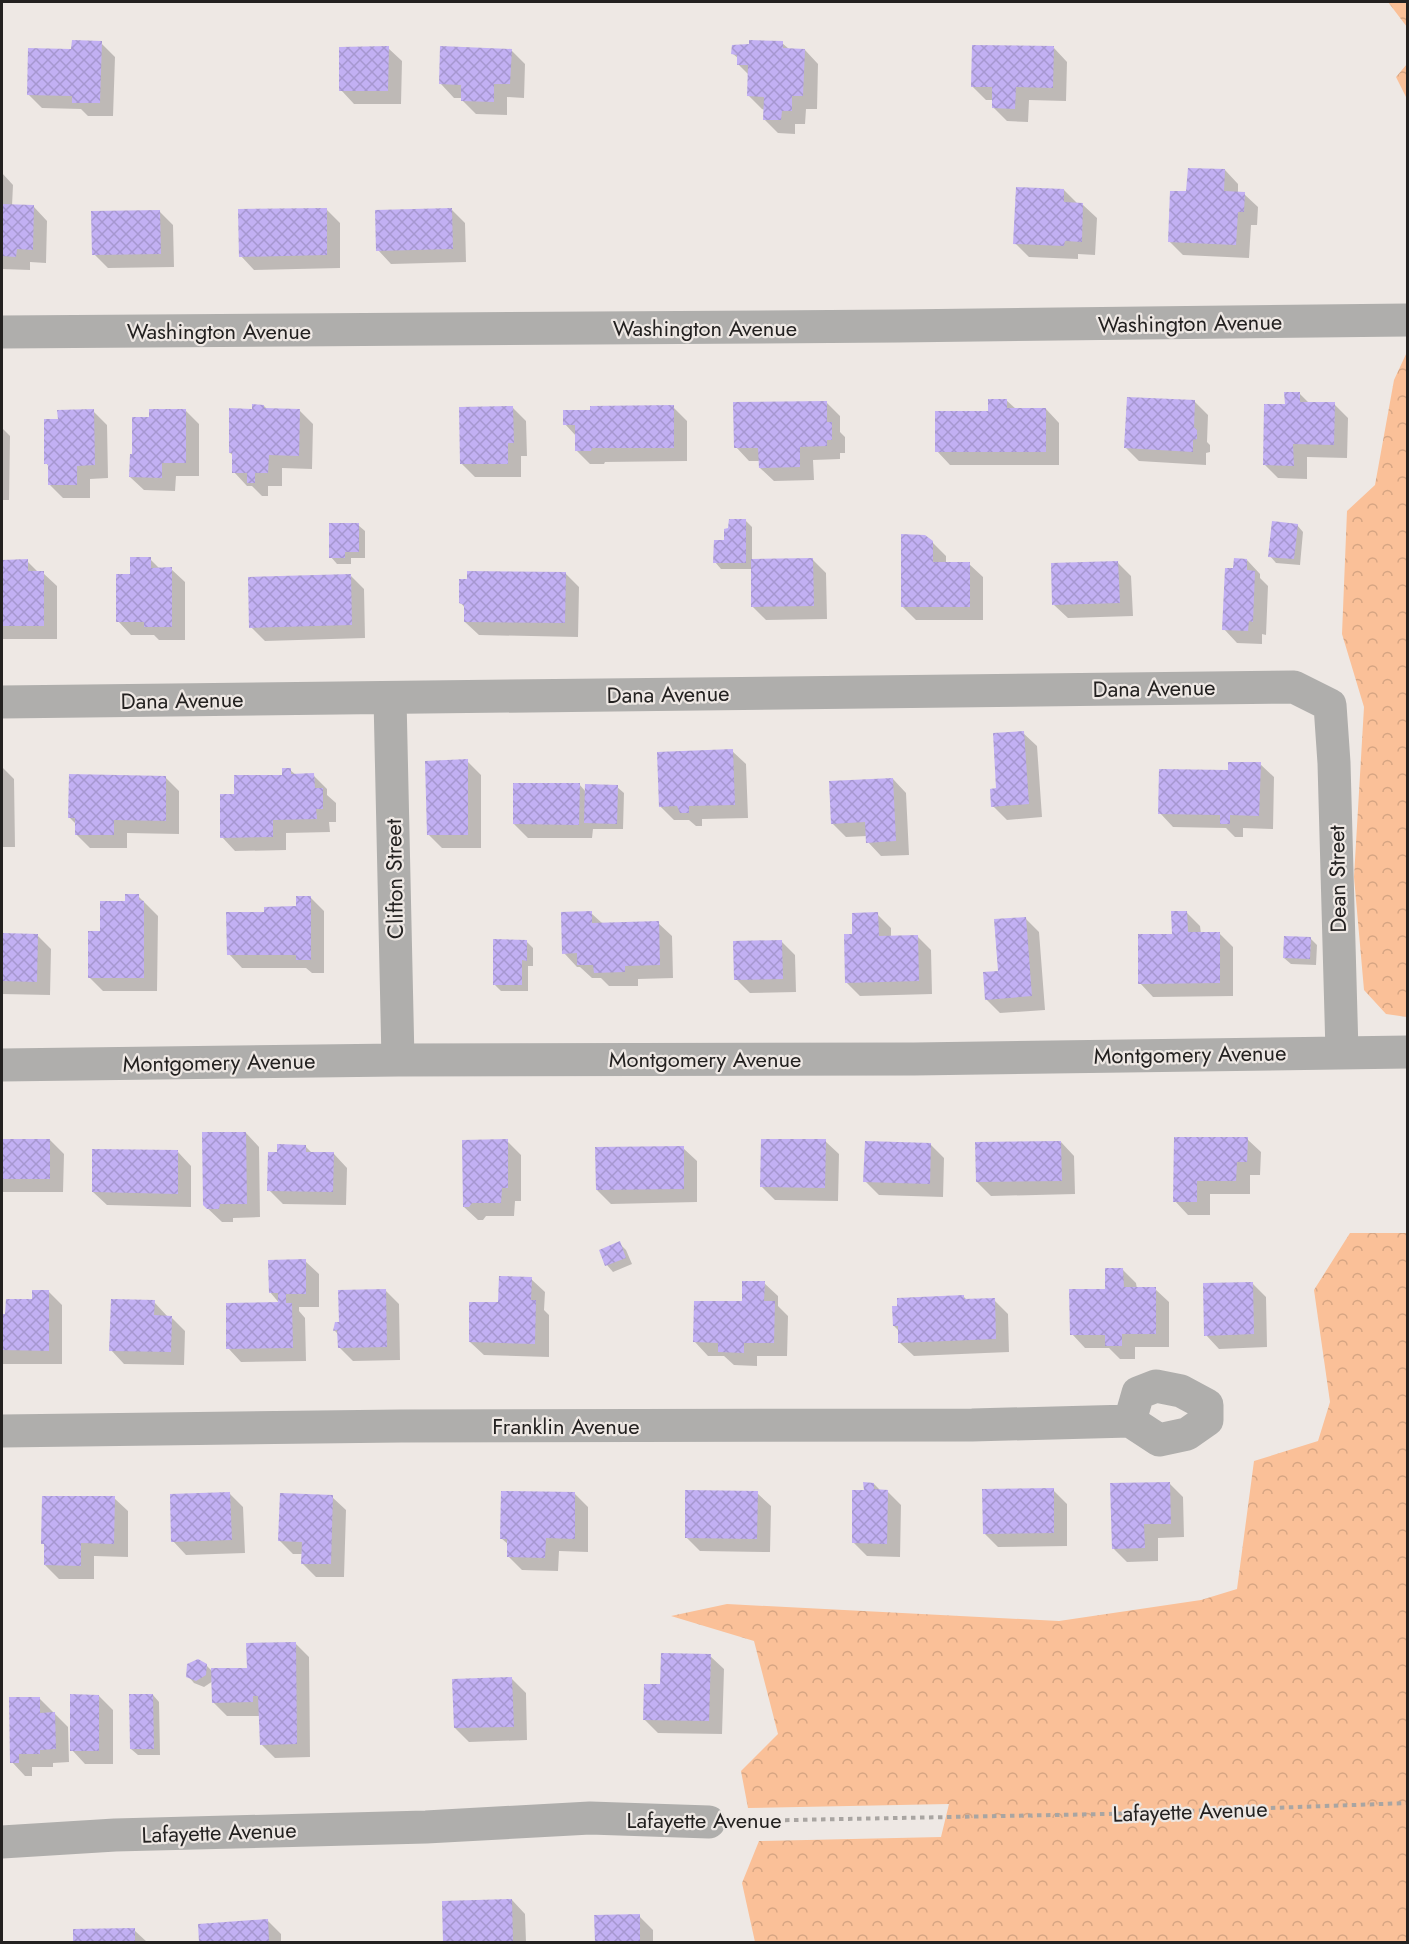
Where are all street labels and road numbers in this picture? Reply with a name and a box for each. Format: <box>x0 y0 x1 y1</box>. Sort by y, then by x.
street label: Washington Avenue <box>1098 305 1282 341</box>
street label: Washington Avenue <box>613 312 797 344</box>
street label: Washington Avenue <box>127 315 311 347</box>
street label: Dana Avenue <box>1092 671 1216 705</box>
street label: Dana Avenue <box>606 677 730 711</box>
street label: Dana Avenue <box>120 683 244 717</box>
street label: Clifton Street <box>377 818 411 939</box>
street label: Dean Street <box>1320 824 1354 933</box>
street label: Montgomery Avenue <box>1093 1036 1287 1072</box>
street label: Montgomery Avenue <box>609 1043 801 1075</box>
street label: Montgomery Avenue <box>122 1044 316 1080</box>
street label: Franklin Avenue <box>492 1410 640 1442</box>
street label: Lafayette Avenue <box>1112 1792 1268 1830</box>
street label: Lafayette Avenue <box>627 1804 781 1836</box>
street label: Lafayette Avenue <box>141 1813 297 1851</box>

